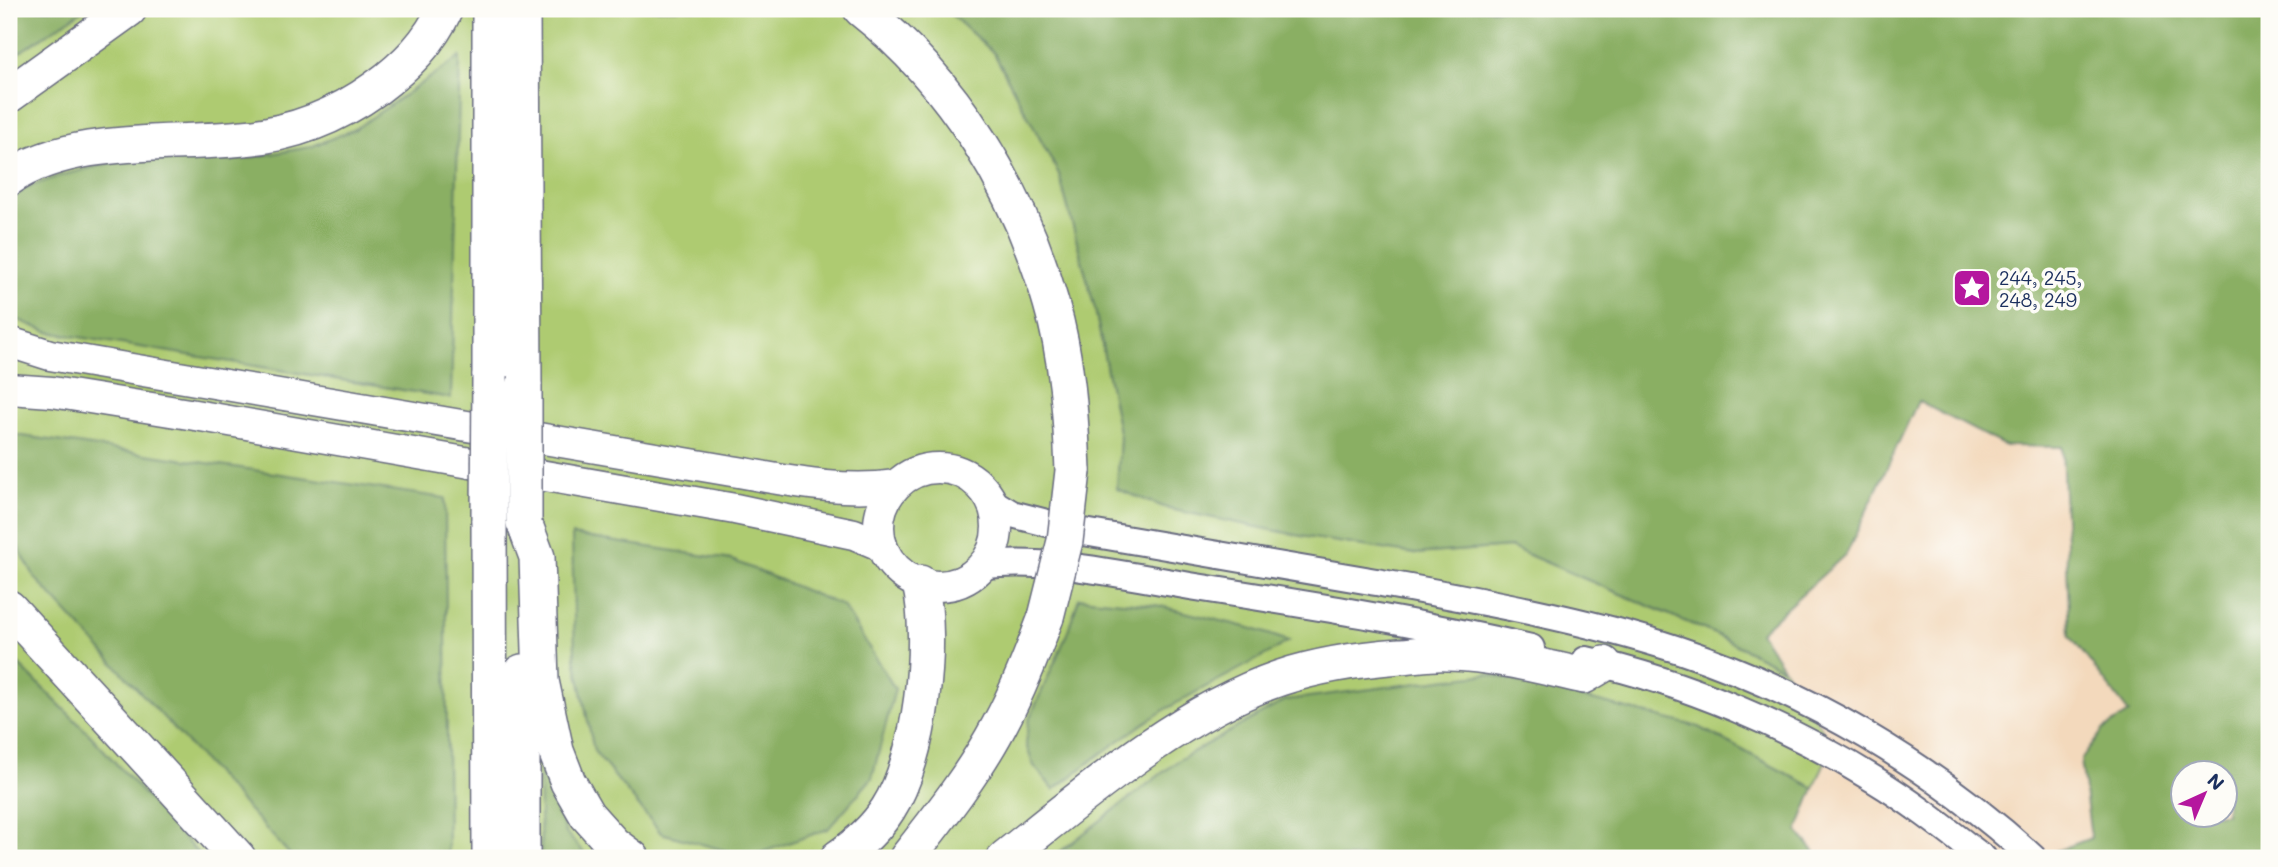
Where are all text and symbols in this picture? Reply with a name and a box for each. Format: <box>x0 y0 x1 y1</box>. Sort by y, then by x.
place label: 244, 245, 248, 249 <box>1999 265 2082 312</box>
place icon: 244, 245, 248, 249 <box>1951 267 1993 309</box>
north arrow <box>2170 758 2240 828</box>
text: N <box>2202 767 2230 795</box>

